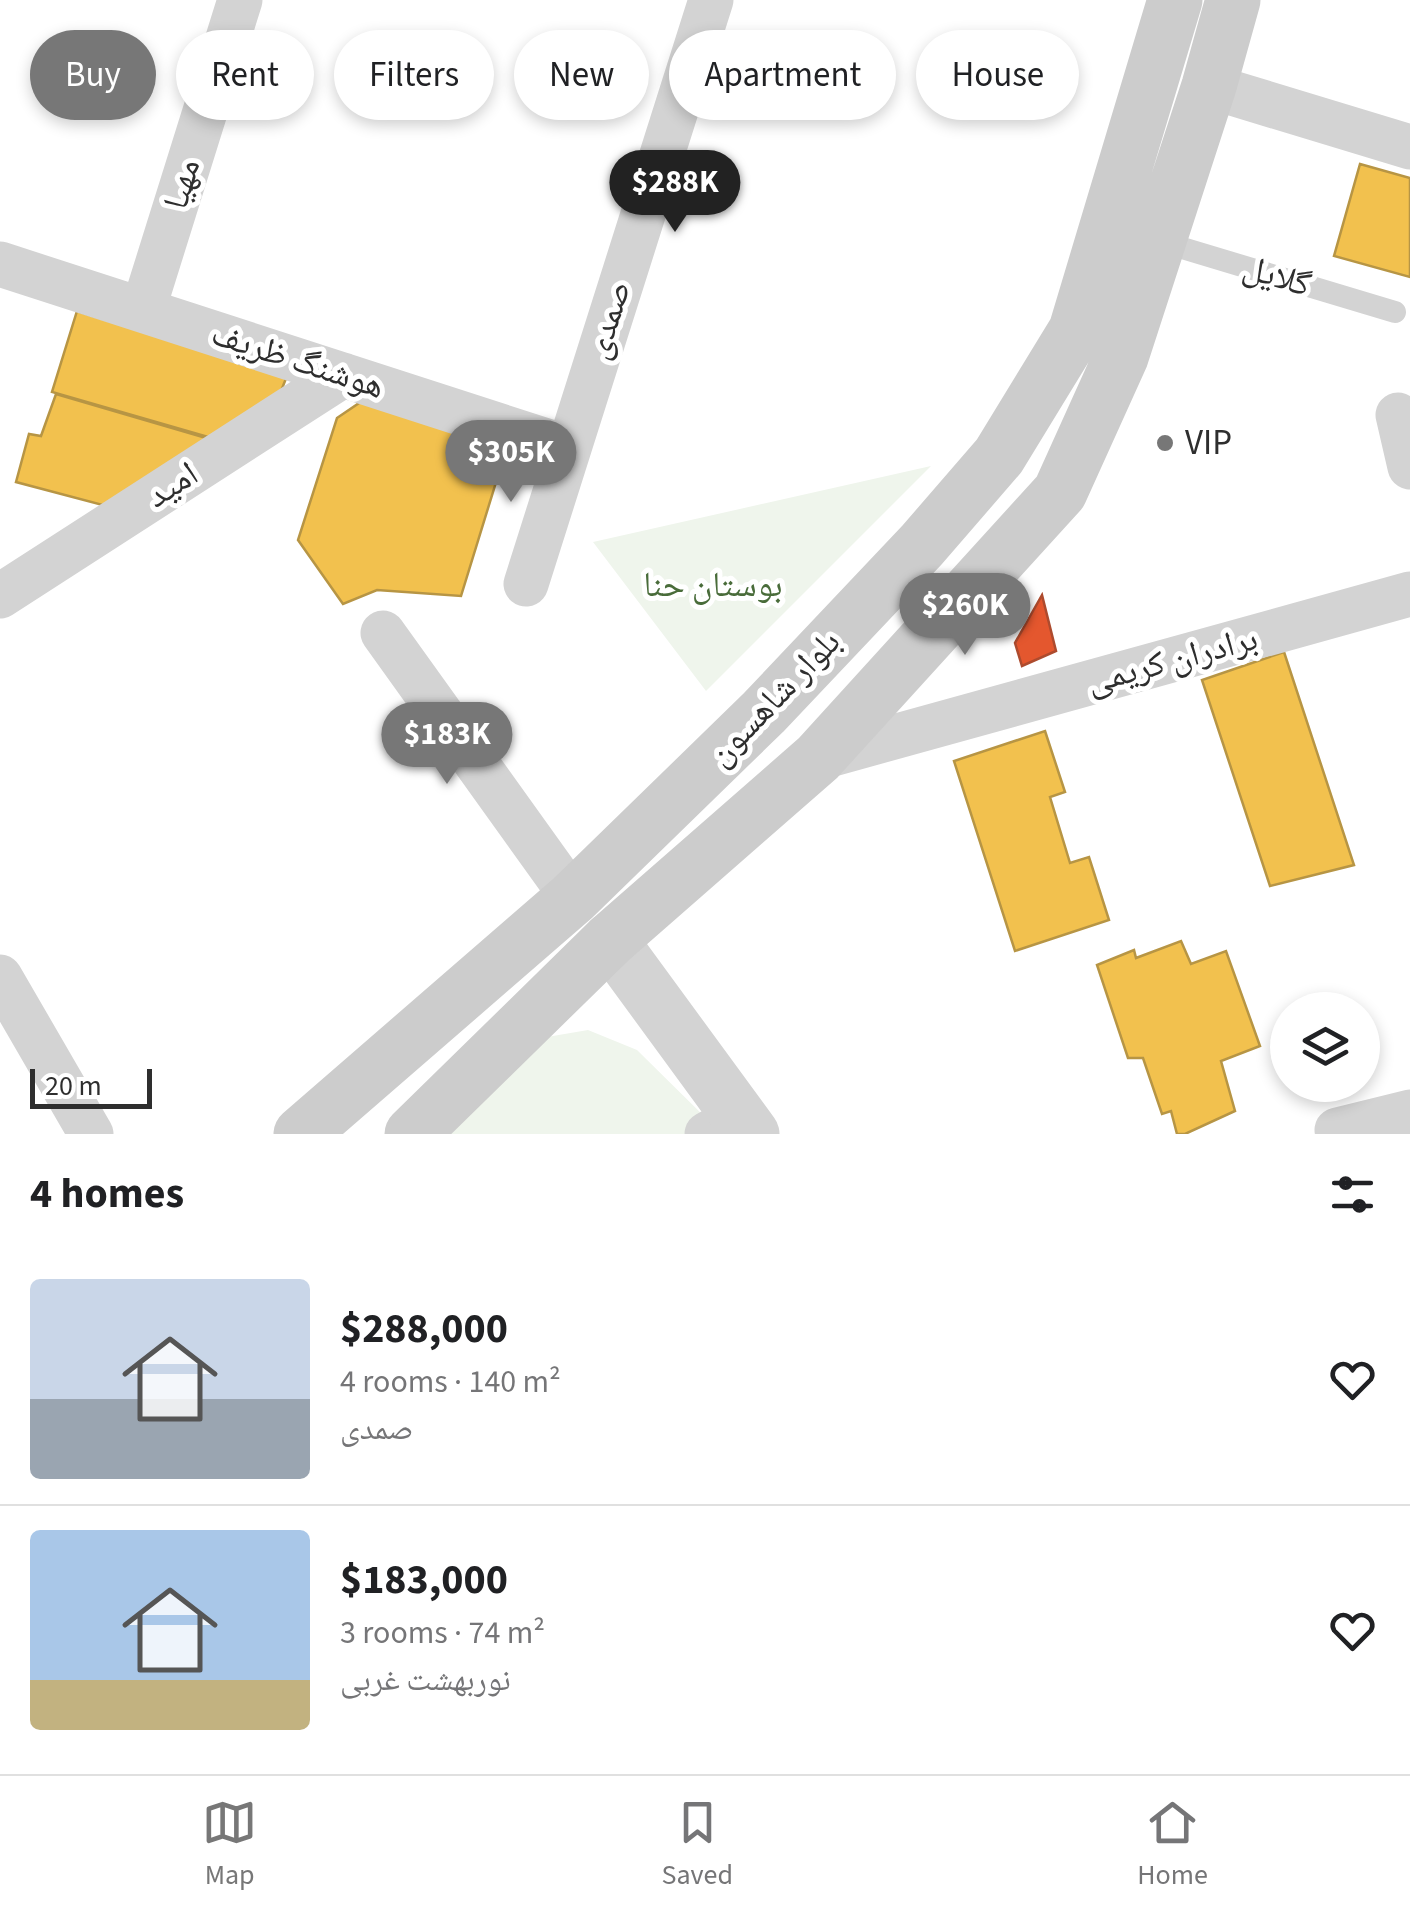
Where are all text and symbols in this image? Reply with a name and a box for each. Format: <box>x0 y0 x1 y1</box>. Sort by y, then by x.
chip: Buy <box>30 30 156 120</box>
chip: Rent <box>176 30 314 120</box>
chip: Filters <box>334 30 494 120</box>
chip: New <box>514 30 649 120</box>
chip: Apartment <box>669 30 896 120</box>
chip: House <box>916 30 1079 120</box>
pin: $288K <box>605 150 745 235</box>
street label: مهیا <box>151 152 213 216</box>
text: $288K <box>631 159 719 205</box>
street label: گلایل <box>1237 242 1317 310</box>
street label: صمدی <box>572 274 644 366</box>
street label: هوشنگ ظریف <box>205 309 391 411</box>
place label: VIP <box>1185 418 1232 468</box>
pin: $305K <box>441 420 581 505</box>
text: $305K <box>467 429 555 475</box>
marker: VIP <box>1154 432 1176 454</box>
street label: امید <box>136 449 208 521</box>
park label: بوستان حنا <box>643 560 783 610</box>
pin: $260K <box>895 573 1035 658</box>
text: $260K <box>921 582 1009 628</box>
street label: برادران کریمی <box>1081 613 1263 707</box>
street label: بلوار شاهسون <box>696 618 852 778</box>
pin: $183K <box>377 702 517 787</box>
text: $183K <box>403 711 491 757</box>
map controls <box>1270 992 1380 1102</box>
button: layers <box>1270 992 1380 1102</box>
scale bar <box>30 1064 152 1108</box>
text: 20 m <box>45 1066 102 1106</box>
text: 4 homes <box>30 1164 184 1224</box>
icon: filters <box>1325 1167 1380 1222</box>
text: $288,000 <box>340 1299 508 1359</box>
icon: home <box>110 1319 230 1439</box>
icon: heart <box>1325 1352 1380 1407</box>
text: 4 rooms · 140 m² <box>340 1359 561 1405</box>
text: صمدی <box>340 1406 413 1452</box>
text: $183,000 <box>340 1550 508 1610</box>
icon: home <box>110 1570 230 1690</box>
icon: heart <box>1325 1603 1380 1658</box>
text: 3 rooms · 74 m² <box>340 1610 545 1656</box>
text: نوربهشت غربی <box>340 1657 511 1703</box>
tab: Map <box>202 1795 257 1895</box>
tab: Saved <box>661 1795 733 1895</box>
tab: Home <box>1137 1795 1208 1895</box>

